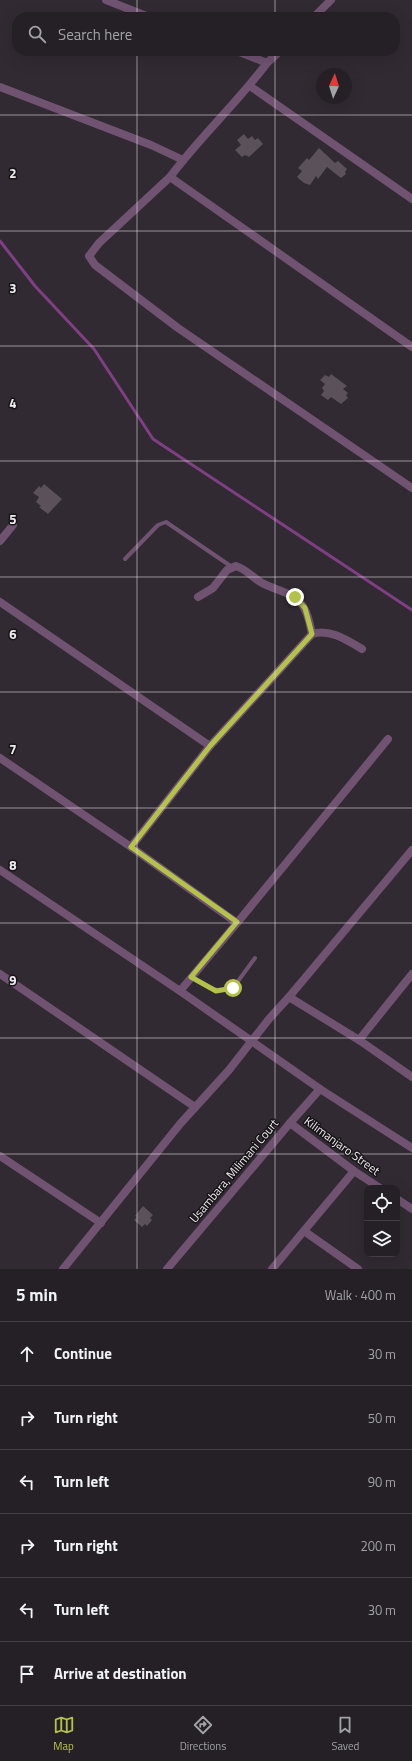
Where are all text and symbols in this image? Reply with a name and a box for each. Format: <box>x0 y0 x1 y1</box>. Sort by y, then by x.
search box <box>12 12 400 56</box>
icon: search <box>26 23 48 45</box>
text: Search here <box>58 23 132 46</box>
north arrow <box>316 68 352 104</box>
text: 2 <box>9 163 17 183</box>
text: 3 <box>9 278 17 298</box>
text: 4 <box>9 393 17 413</box>
text: 5 <box>9 509 17 529</box>
route end <box>286 588 304 606</box>
text: 6 <box>9 624 17 644</box>
text: 7 <box>9 739 17 759</box>
text: 8 <box>9 855 17 875</box>
text: 9 <box>9 970 17 990</box>
route start <box>224 979 242 997</box>
street label: Kilimanjaro Street <box>300 1111 385 1180</box>
street label: Usambara, Milimani Court <box>184 1114 283 1227</box>
map controls <box>364 1185 400 1257</box>
button: locate <box>364 1185 400 1221</box>
button: layers <box>364 1221 400 1257</box>
text: 5 min <box>16 1282 57 1308</box>
text: Walk · 400 m <box>325 1285 396 1305</box>
text: Continue <box>54 1342 112 1365</box>
icon: ahead <box>16 1343 38 1365</box>
text: 30 m <box>368 1344 396 1364</box>
text: Turn right <box>54 1406 118 1429</box>
icon: right <box>16 1407 38 1429</box>
text: 50 m <box>368 1408 396 1428</box>
text: Turn left <box>54 1470 109 1493</box>
icon: left <box>16 1471 38 1493</box>
text: 90 m <box>368 1472 396 1492</box>
text: Turn right <box>54 1534 118 1557</box>
icon: right <box>16 1535 38 1557</box>
text: 200 m <box>360 1536 396 1556</box>
text: Turn left <box>54 1598 109 1621</box>
icon: left <box>16 1599 38 1621</box>
text: 30 m <box>368 1600 396 1620</box>
text: Arrive at destination <box>54 1662 187 1685</box>
icon: arrive <box>16 1663 38 1685</box>
tab: Map <box>53 1714 75 1754</box>
tab: Directions <box>180 1714 226 1754</box>
tab: Saved <box>331 1714 359 1754</box>

